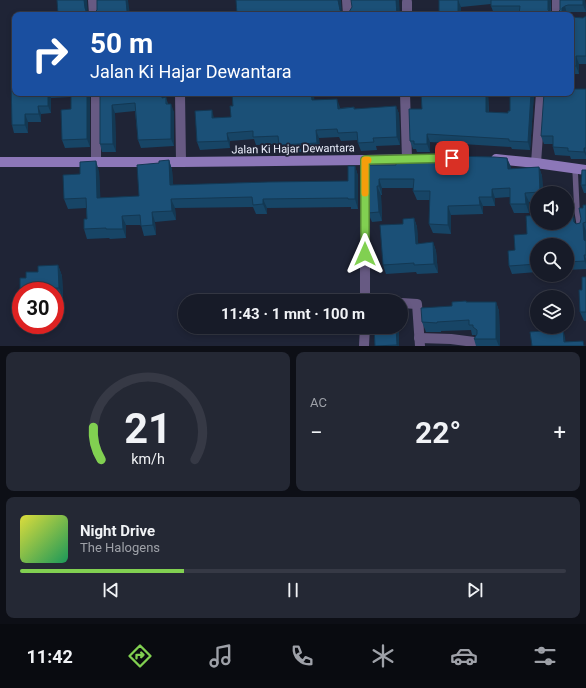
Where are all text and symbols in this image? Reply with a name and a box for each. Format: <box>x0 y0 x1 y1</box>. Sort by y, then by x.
text: 50 m <box>90 27 153 60</box>
icon: right <box>24 28 76 80</box>
text: Jalan Ki Hajar Dewantara <box>90 61 292 82</box>
street label: Jalan Ki Hajar Dewantara <box>231 141 355 157</box>
pin <box>435 141 469 175</box>
icon: arrive <box>441 147 463 169</box>
map controls <box>530 186 574 334</box>
button: sound <box>530 186 574 230</box>
position arrow <box>344 233 386 275</box>
button: search <box>530 238 574 282</box>
speed limit sign: 30 <box>12 282 64 334</box>
button: layers <box>530 290 574 334</box>
text: 11:43 · 1 mnt · 100 m <box>221 305 365 323</box>
text: AC <box>310 395 327 410</box>
text: 21 <box>124 403 172 452</box>
text: 22° <box>415 415 461 450</box>
text: − <box>310 420 323 445</box>
text: + <box>554 420 566 445</box>
text: km/h <box>131 450 165 466</box>
text: Night Drive <box>80 522 155 540</box>
text: The Halogens <box>80 540 160 555</box>
icon: previous <box>100 579 122 601</box>
icon: pause <box>282 579 304 601</box>
icon: next <box>464 579 486 601</box>
icon: directions <box>126 642 154 670</box>
icon: music <box>207 642 235 670</box>
icon: phone <box>288 642 316 670</box>
icon: climate <box>369 642 397 670</box>
icon: car <box>450 642 478 670</box>
icon: filters <box>531 642 559 670</box>
text: 11:42 <box>27 646 73 667</box>

